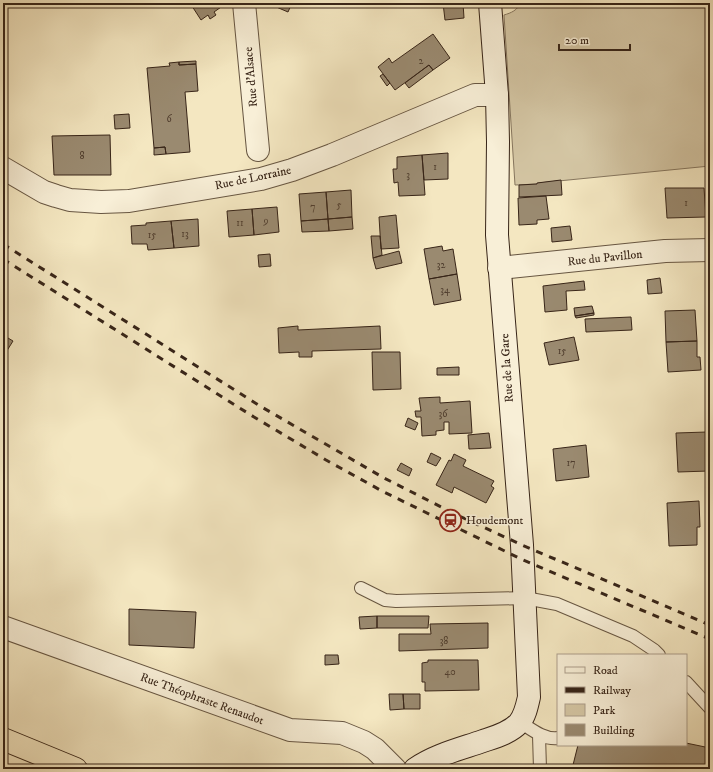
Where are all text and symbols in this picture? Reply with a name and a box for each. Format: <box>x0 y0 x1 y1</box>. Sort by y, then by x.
scale bar <box>559 26 630 52</box>
text: 20 m <box>565 33 589 48</box>
street label: Rue d'Alsace <box>241 46 261 108</box>
house number: 2 <box>419 55 424 67</box>
house number: 6 <box>166 113 172 125</box>
house number: 8 <box>79 150 85 162</box>
house number: 1 <box>433 161 437 173</box>
street label: Rue de Lorraine <box>213 163 293 193</box>
house number: 3 <box>406 169 410 181</box>
house number: 1 <box>684 197 688 209</box>
house number: 5 <box>337 199 342 211</box>
house number: 7 <box>310 201 316 213</box>
house number: 9 <box>263 215 269 227</box>
house number: 11 <box>236 217 244 229</box>
house number: 13 <box>181 228 189 240</box>
house number: 15 <box>148 229 156 241</box>
street label: Rue du Pavillon <box>567 247 644 269</box>
house number: 32 <box>437 259 445 271</box>
house number: 34 <box>440 284 450 296</box>
street label: Rue de la Gare <box>497 333 517 403</box>
house number: 15 <box>558 345 566 357</box>
house number: 36 <box>439 408 448 420</box>
house number: 17 <box>567 457 575 469</box>
station icon: Houdemont <box>438 507 464 533</box>
place label: Houdemont <box>466 513 523 528</box>
house number: 38 <box>440 635 448 647</box>
legend <box>557 654 687 746</box>
text: Road <box>593 663 618 678</box>
house number: 40 <box>444 666 456 678</box>
street label: Rue Théophraste Renaudot <box>138 670 266 728</box>
text: Railway <box>593 683 631 698</box>
text: Park <box>593 703 615 718</box>
text: Building <box>593 723 634 738</box>

